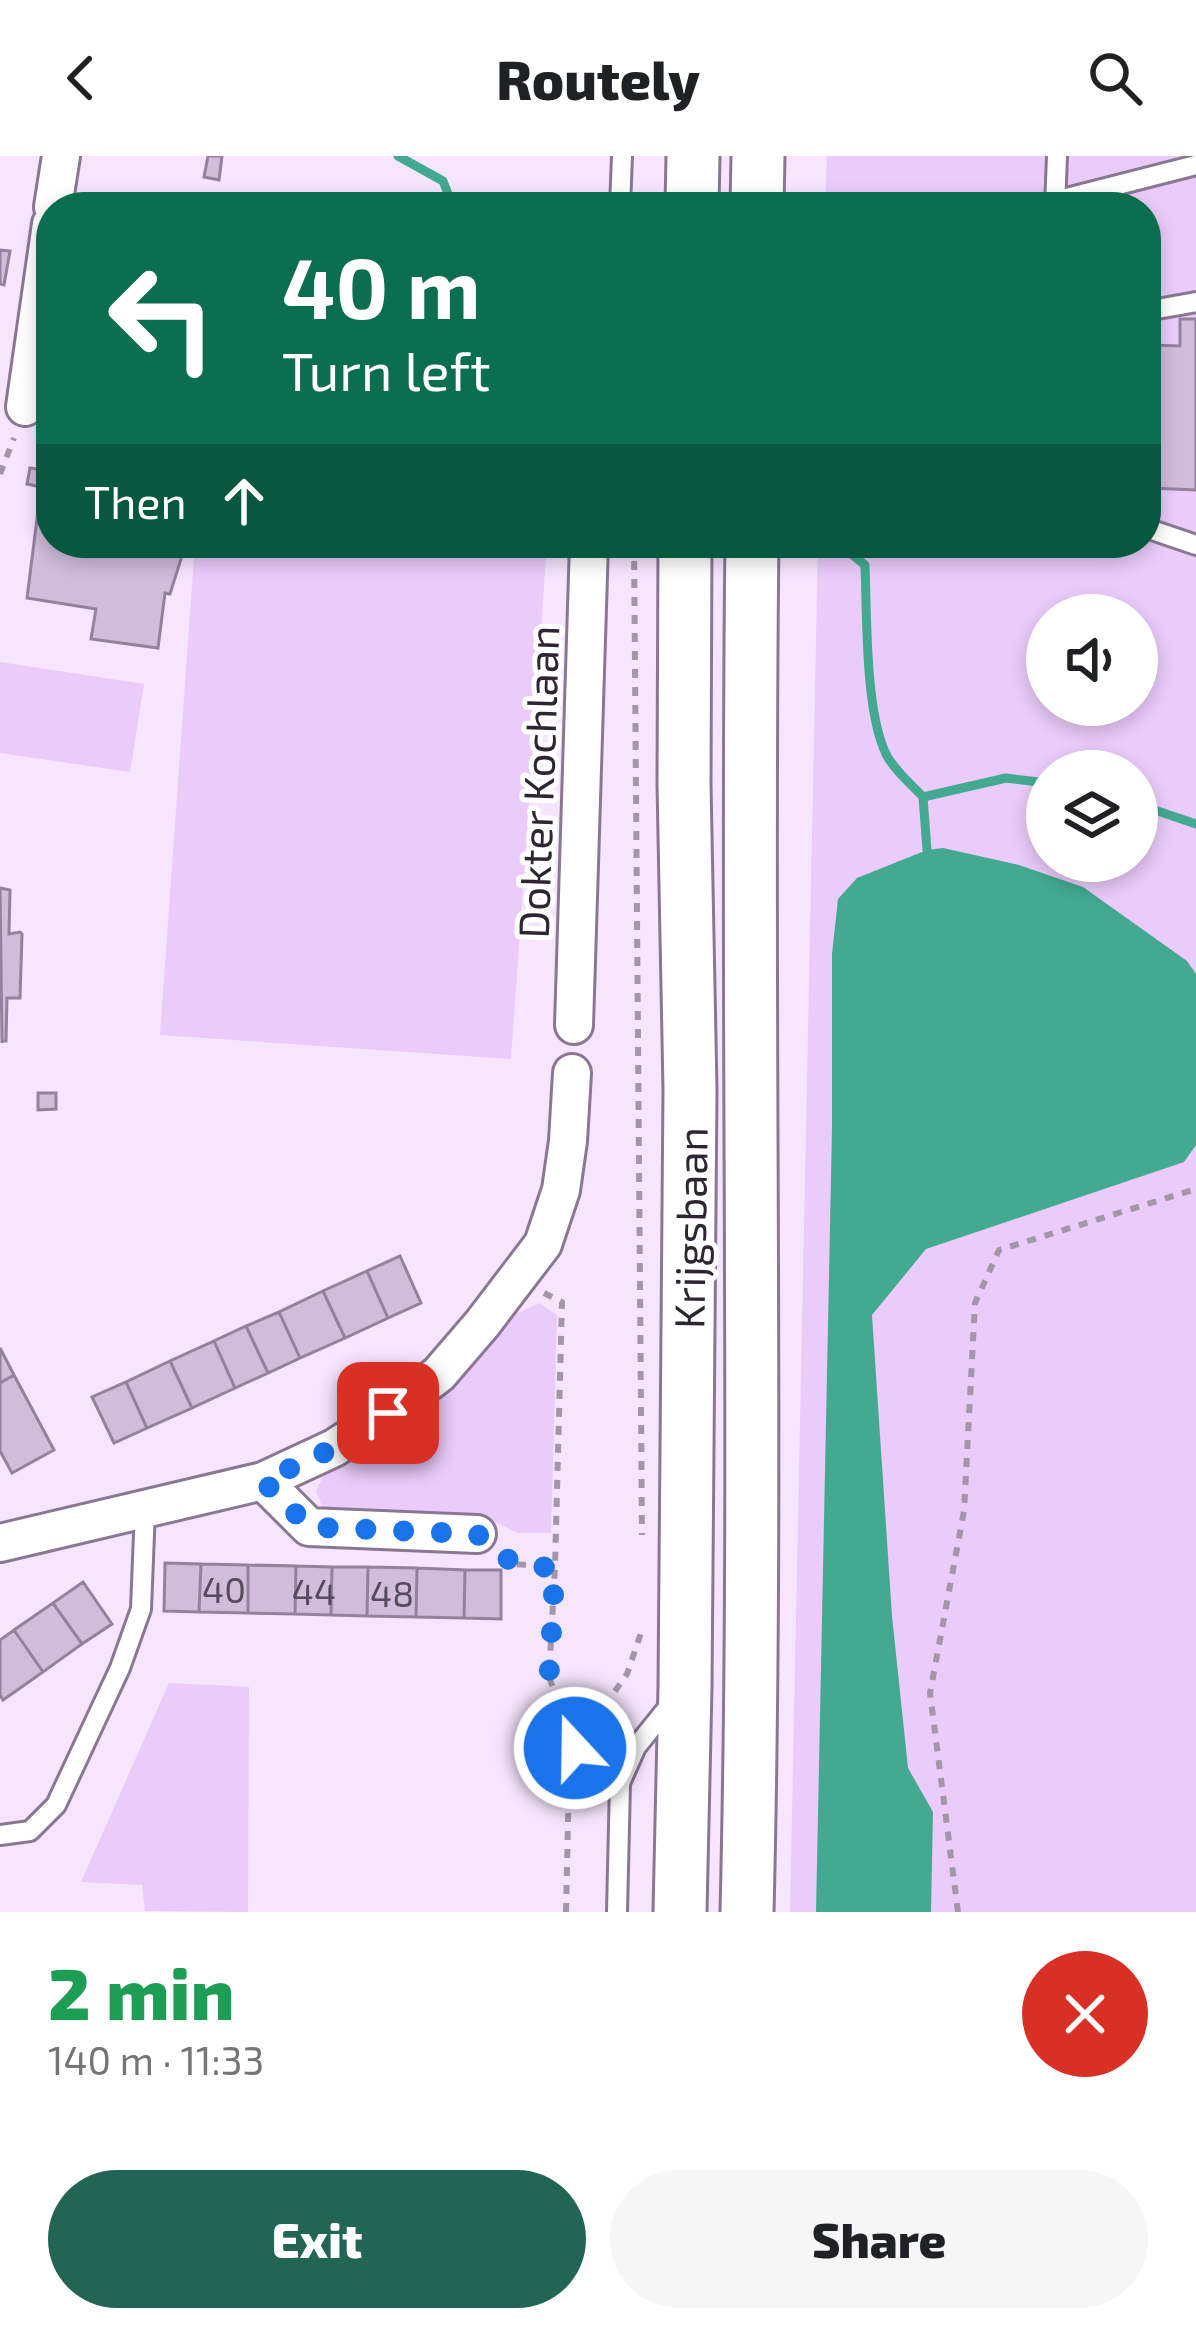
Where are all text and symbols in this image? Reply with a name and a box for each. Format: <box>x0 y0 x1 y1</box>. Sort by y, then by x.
icon: back <box>48 45 114 111</box>
icon: search <box>1082 45 1148 111</box>
text: Routely <box>496 46 700 111</box>
text: 40 m <box>282 235 481 336</box>
icon: left <box>84 240 240 396</box>
text: Turn left <box>282 337 491 402</box>
icon: ahead <box>211 468 277 534</box>
text: Then <box>84 474 187 528</box>
map controls <box>1026 594 1158 882</box>
button: sound <box>1026 594 1158 726</box>
street label: Dokter Kochlaan <box>507 625 567 939</box>
button: layers <box>1026 750 1158 882</box>
street label: Krijgsbaan <box>662 1127 717 1329</box>
pin <box>337 1362 439 1464</box>
icon: arrive <box>355 1380 421 1446</box>
house number: 40 <box>202 1567 246 1610</box>
house number: 44 <box>292 1569 336 1612</box>
house number: 48 <box>370 1571 414 1614</box>
position arrow <box>512 1685 638 1811</box>
text: 2 min <box>48 1948 234 2034</box>
button: close <box>1022 1951 1148 2077</box>
text: 140 m · 11:33 <box>48 2036 264 2083</box>
button: Exit <box>48 2170 586 2308</box>
button: Share <box>610 2170 1148 2308</box>

